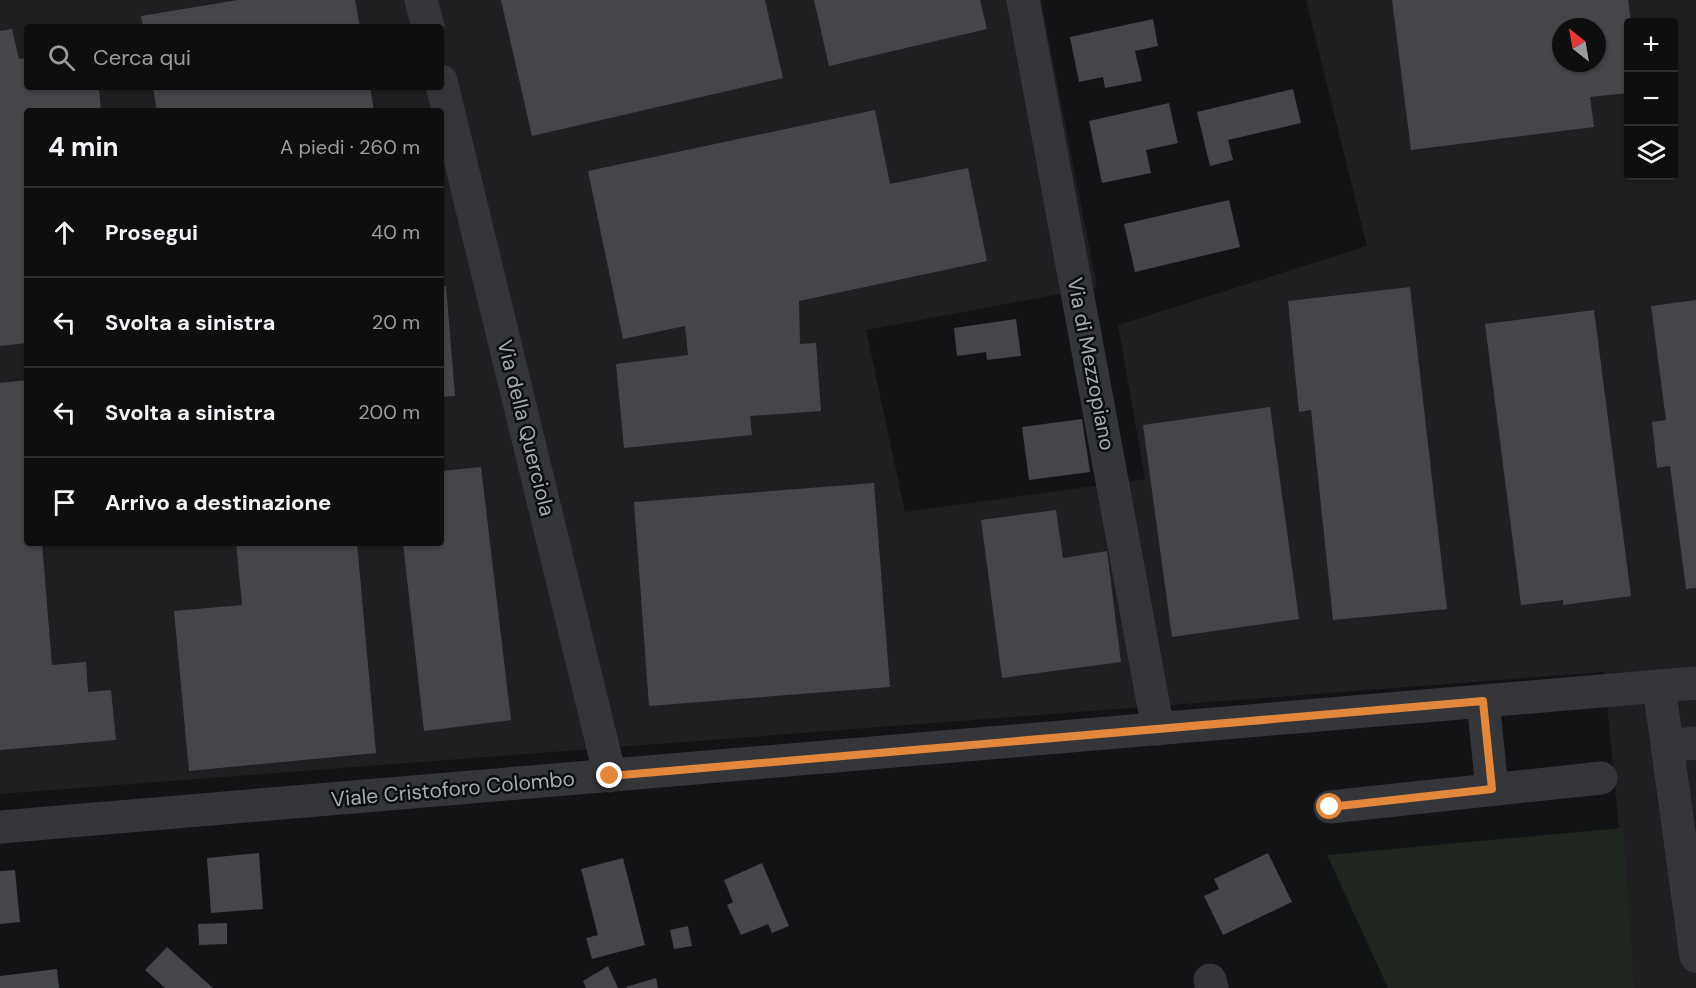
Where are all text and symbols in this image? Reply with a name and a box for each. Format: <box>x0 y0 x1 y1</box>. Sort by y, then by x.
north arrow <box>1552 18 1606 72</box>
map controls <box>1624 18 1678 180</box>
button: + <box>1624 18 1678 72</box>
search box <box>24 24 444 90</box>
icon: search <box>45 41 78 74</box>
text: Cerca qui <box>93 43 191 72</box>
button: − <box>1624 72 1678 126</box>
button: layers <box>1624 126 1678 180</box>
text: 4 min <box>48 130 119 164</box>
text: A piedi · 260 m <box>280 134 420 160</box>
icon: ahead <box>48 216 81 249</box>
text: Prosegui <box>105 218 198 247</box>
text: 40 m <box>371 219 420 245</box>
street label: Via di Mezzopiano <box>1061 275 1121 453</box>
icon: left <box>48 306 81 339</box>
text: Svolta a sinistra <box>105 308 275 337</box>
text: 20 m <box>372 309 420 335</box>
street label: Via della Querciola <box>491 337 561 519</box>
icon: left <box>48 396 81 429</box>
text: Svolta a sinistra <box>105 398 275 427</box>
text: 200 m <box>358 399 420 425</box>
icon: arrive <box>48 486 81 519</box>
text: Arrivo a destinazione <box>105 488 331 517</box>
route end <box>596 762 622 788</box>
street label: Viale Cristoforo Colombo <box>330 764 576 814</box>
route start <box>1316 793 1342 819</box>

